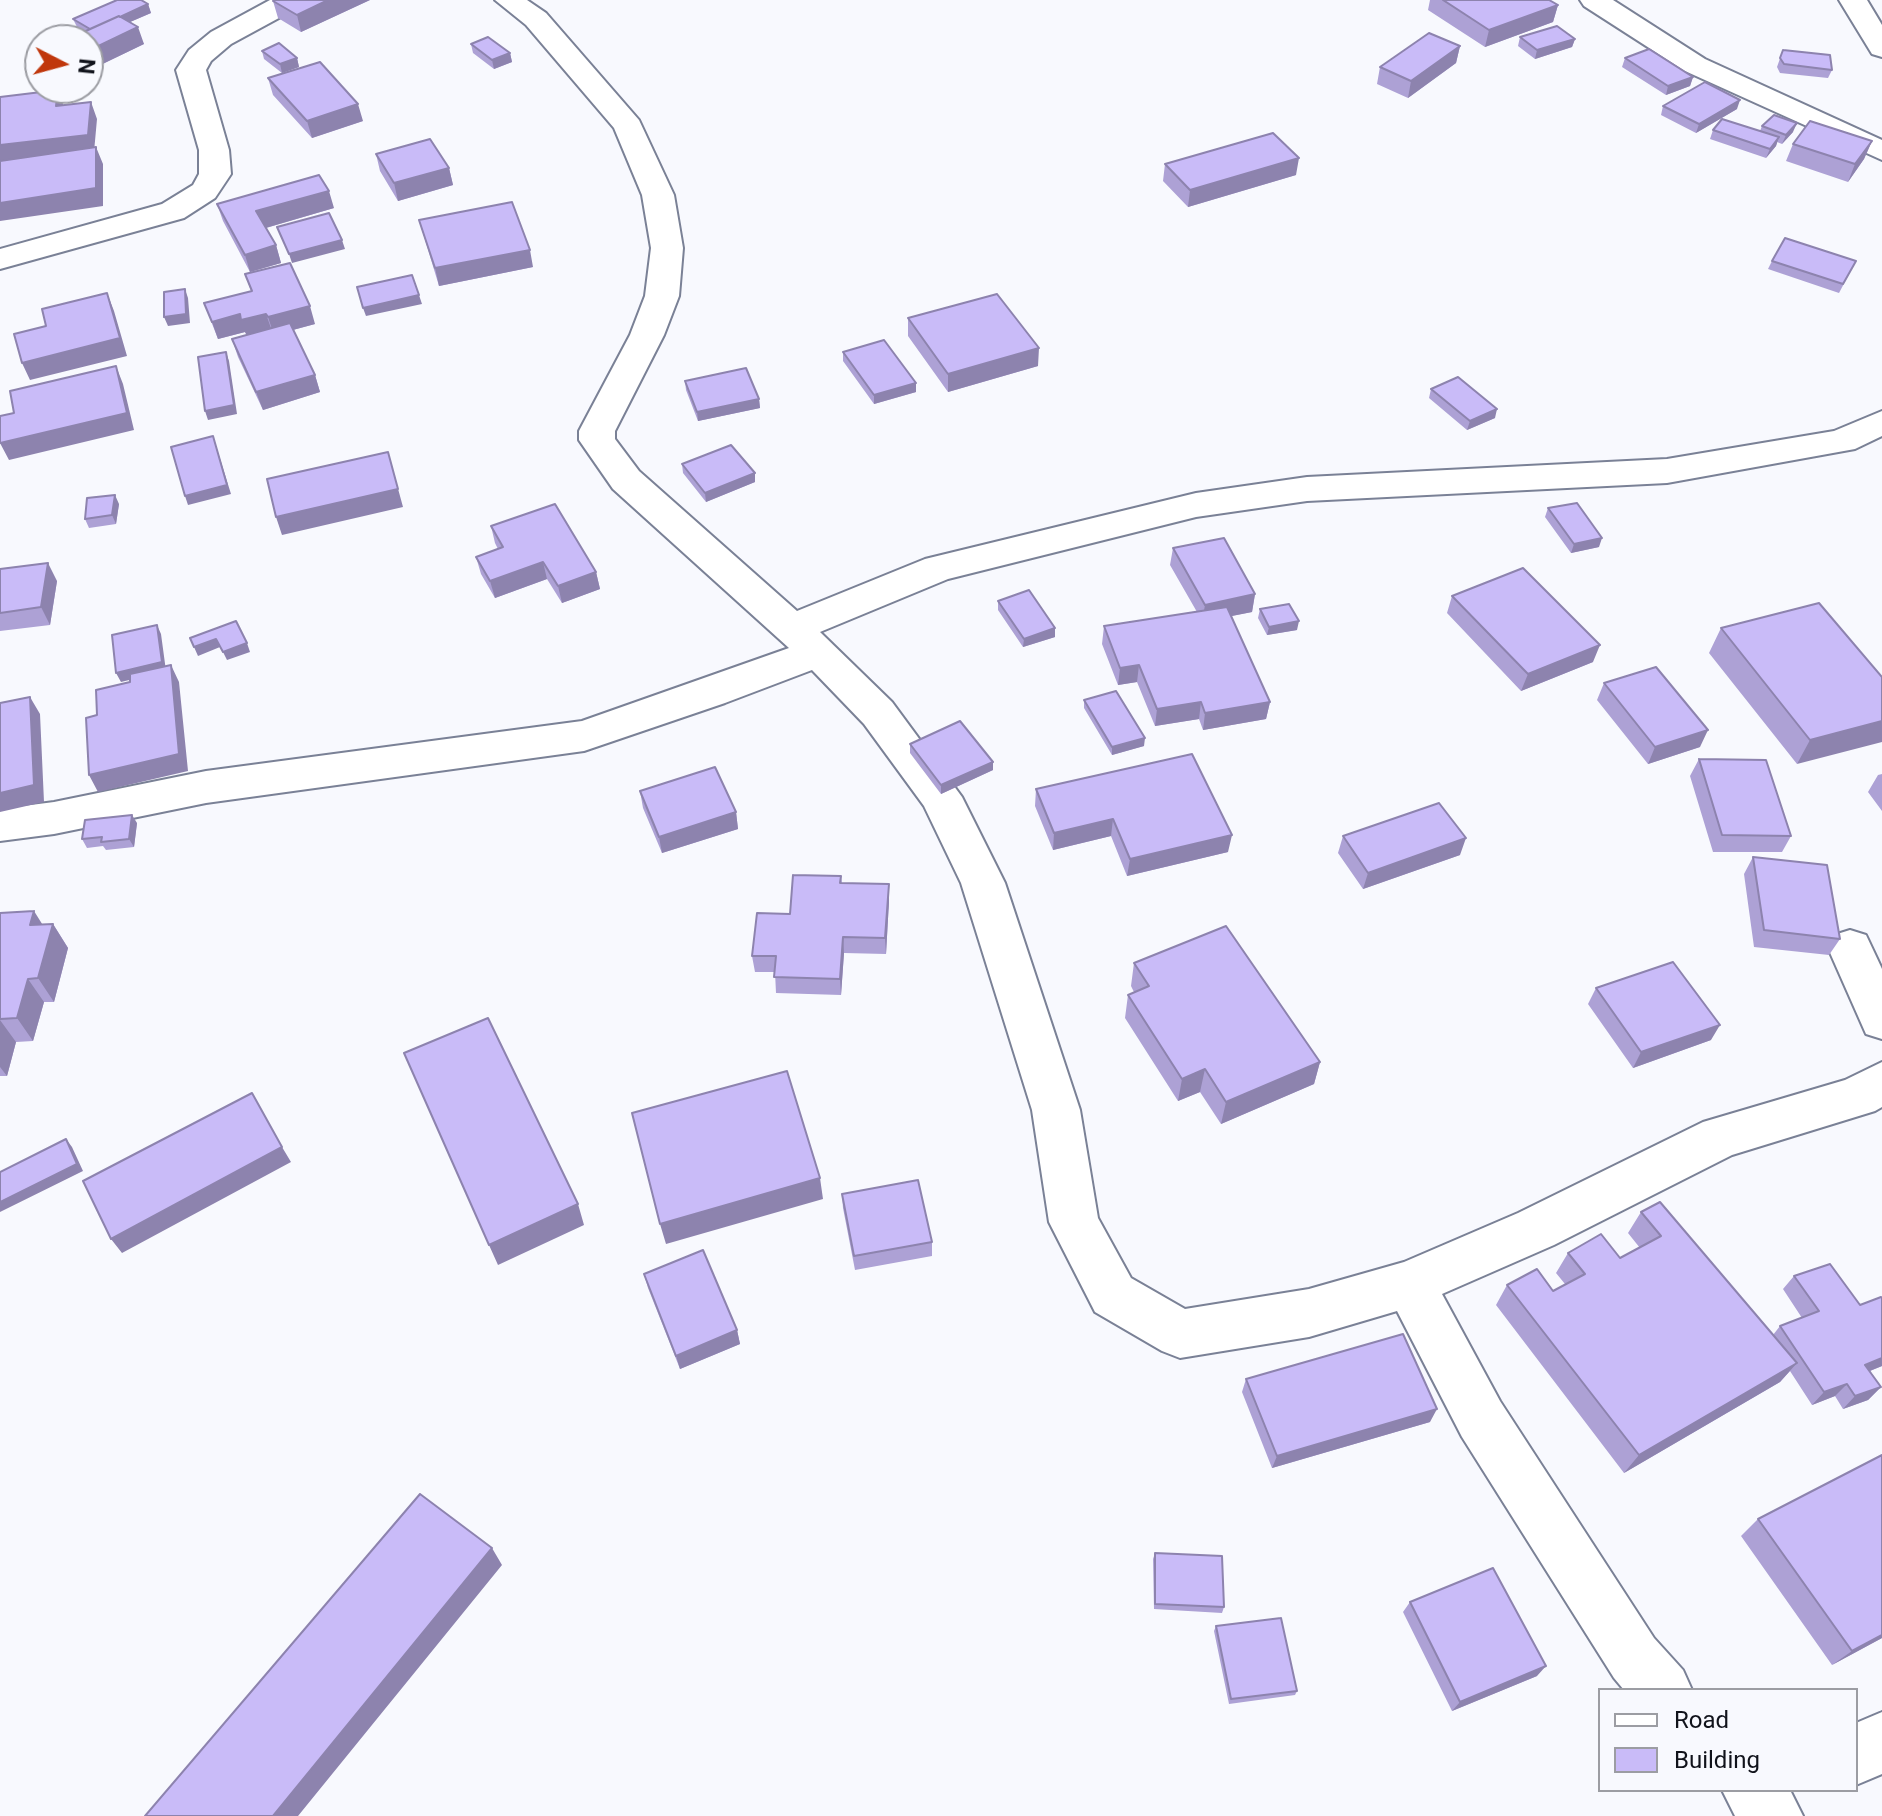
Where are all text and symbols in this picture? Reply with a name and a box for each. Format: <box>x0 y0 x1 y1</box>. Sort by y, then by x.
north arrow <box>24 24 104 104</box>
text: N <box>73 57 100 75</box>
legend <box>1598 1688 1858 1792</box>
text: Road <box>1674 1706 1729 1734</box>
text: Building <box>1674 1746 1760 1774</box>

